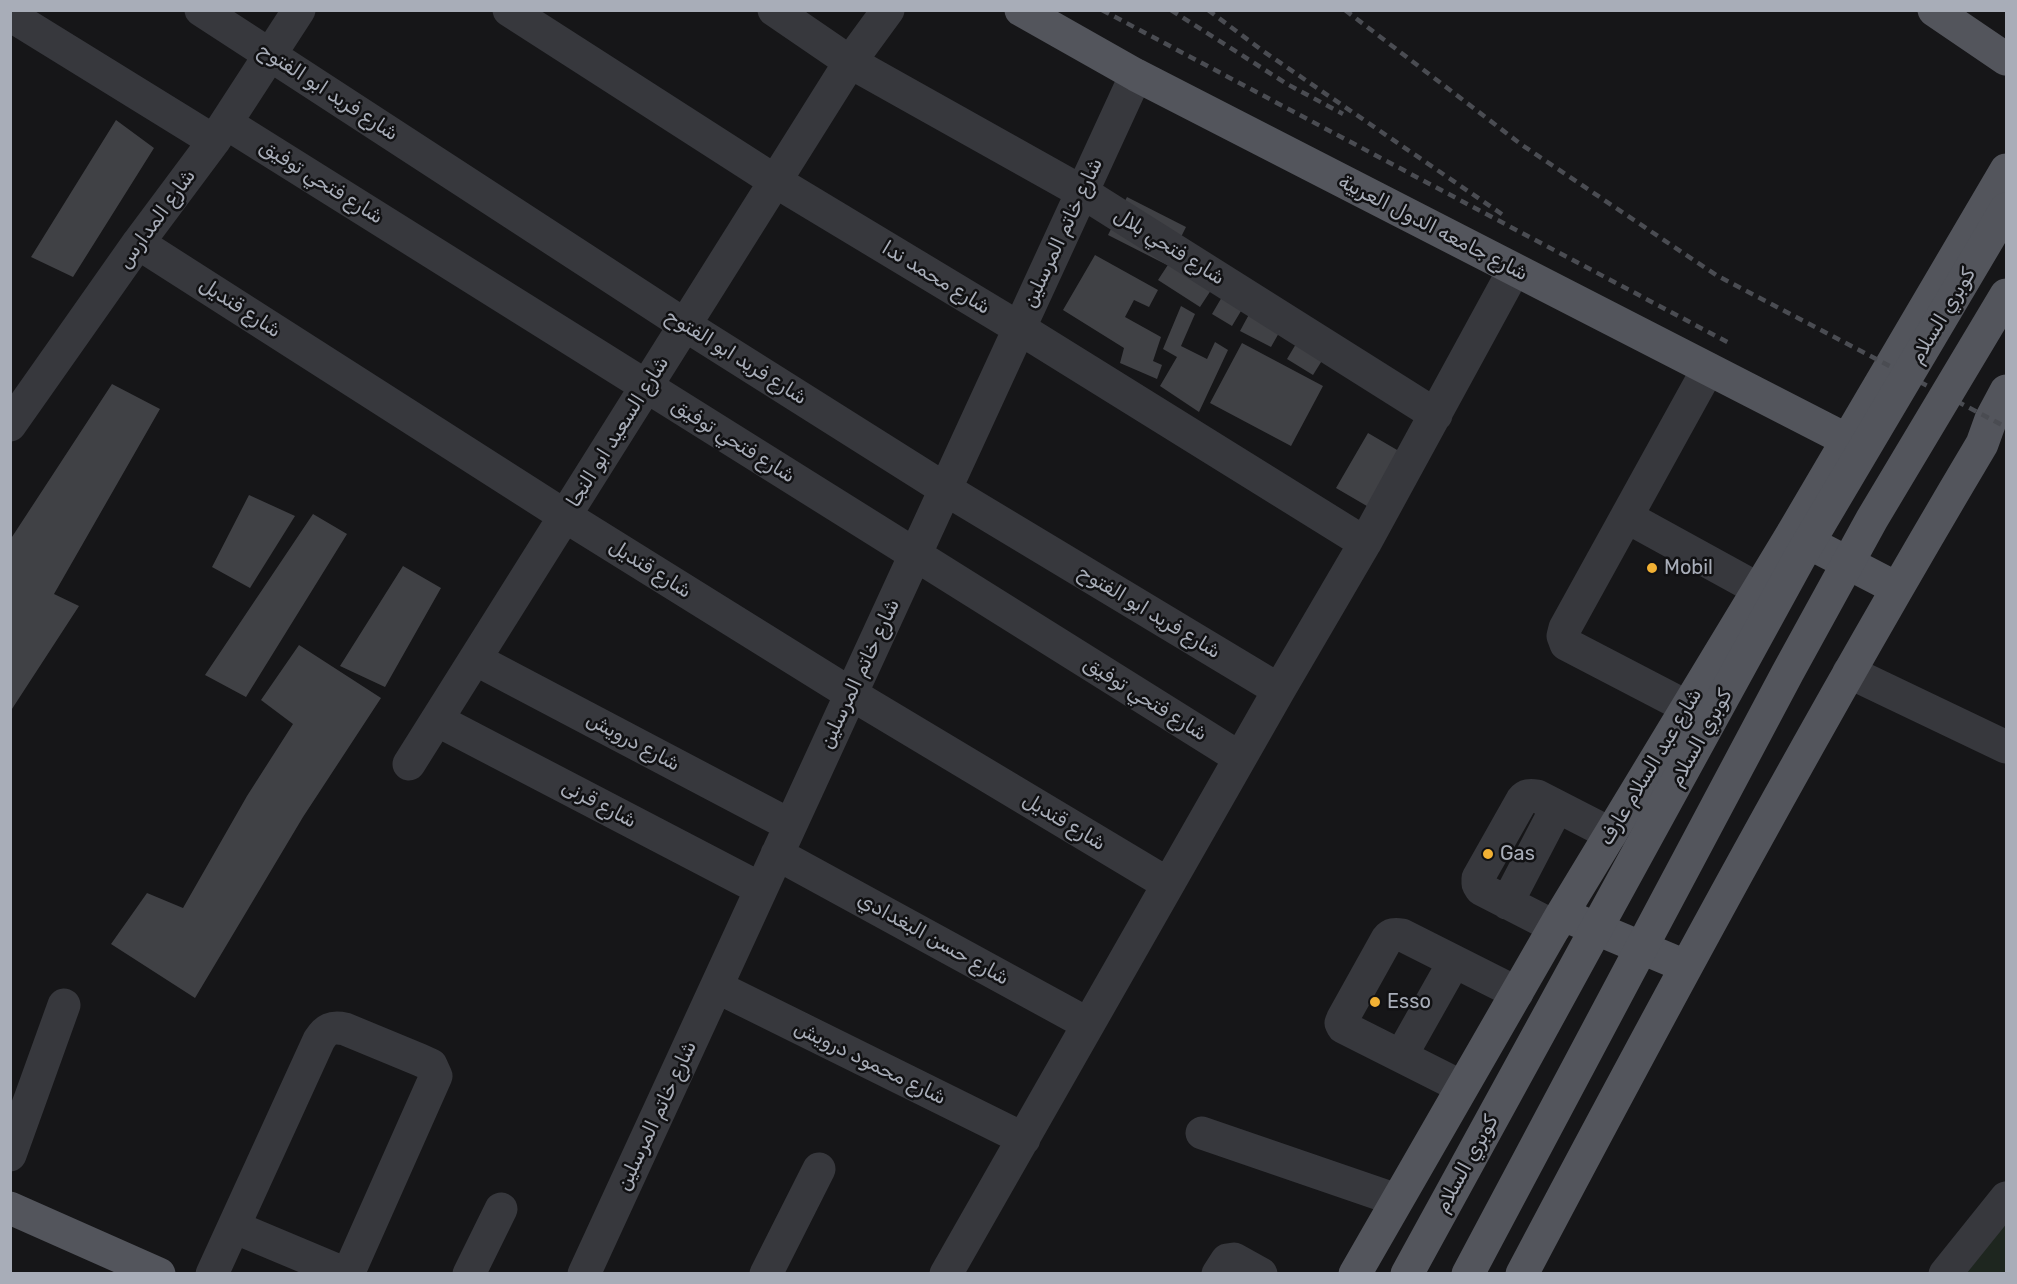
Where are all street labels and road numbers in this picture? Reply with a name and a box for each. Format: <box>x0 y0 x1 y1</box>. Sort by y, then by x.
street label: شارع فريد ابو الفتوح <box>253 38 403 146</box>
street label: شارع فتحي توفيق <box>255 134 387 230</box>
street label: شارع خاتم المرسلين <box>1018 154 1108 312</box>
street label: شارع المدارس <box>113 165 201 273</box>
street label: شارع جامعه الدول العربية <box>1334 170 1532 286</box>
street label: شارع فتحي بلال <box>1109 203 1229 291</box>
street label: شارع محمد ندا <box>877 236 995 320</box>
street label: كوبري السلام <box>1905 264 1981 368</box>
street label: شارع قنديل <box>195 273 285 343</box>
street label: شارع فريد ابو الفتوح <box>661 304 811 410</box>
street label: شارع السعيد ابو النجا <box>562 352 674 512</box>
street label: شارع فتحي توفيق <box>667 393 799 489</box>
street label: شارع قنديل <box>604 534 696 604</box>
street label: شارع فريد ابو الفتوح <box>1073 560 1225 664</box>
street label: شارع خاتم المرسلين <box>815 595 905 753</box>
street label: شارع فتحي توفيق <box>1079 651 1211 747</box>
street label: شارع عبد السلام عارف <box>1595 684 1707 850</box>
street label: كوبري السلام <box>1665 685 1737 791</box>
street label: شارع درويش <box>582 707 684 777</box>
street label: شارع قرنى <box>558 774 640 834</box>
street label: شارع قنديل <box>1018 788 1110 856</box>
street label: شارع حسن البغدادي <box>853 887 1013 991</box>
street label: شارع محمود درويش <box>790 1016 950 1110</box>
street label: شارع خاتم المرسلين <box>612 1037 702 1195</box>
street label: كوبري السلام <box>1431 1111 1503 1217</box>

